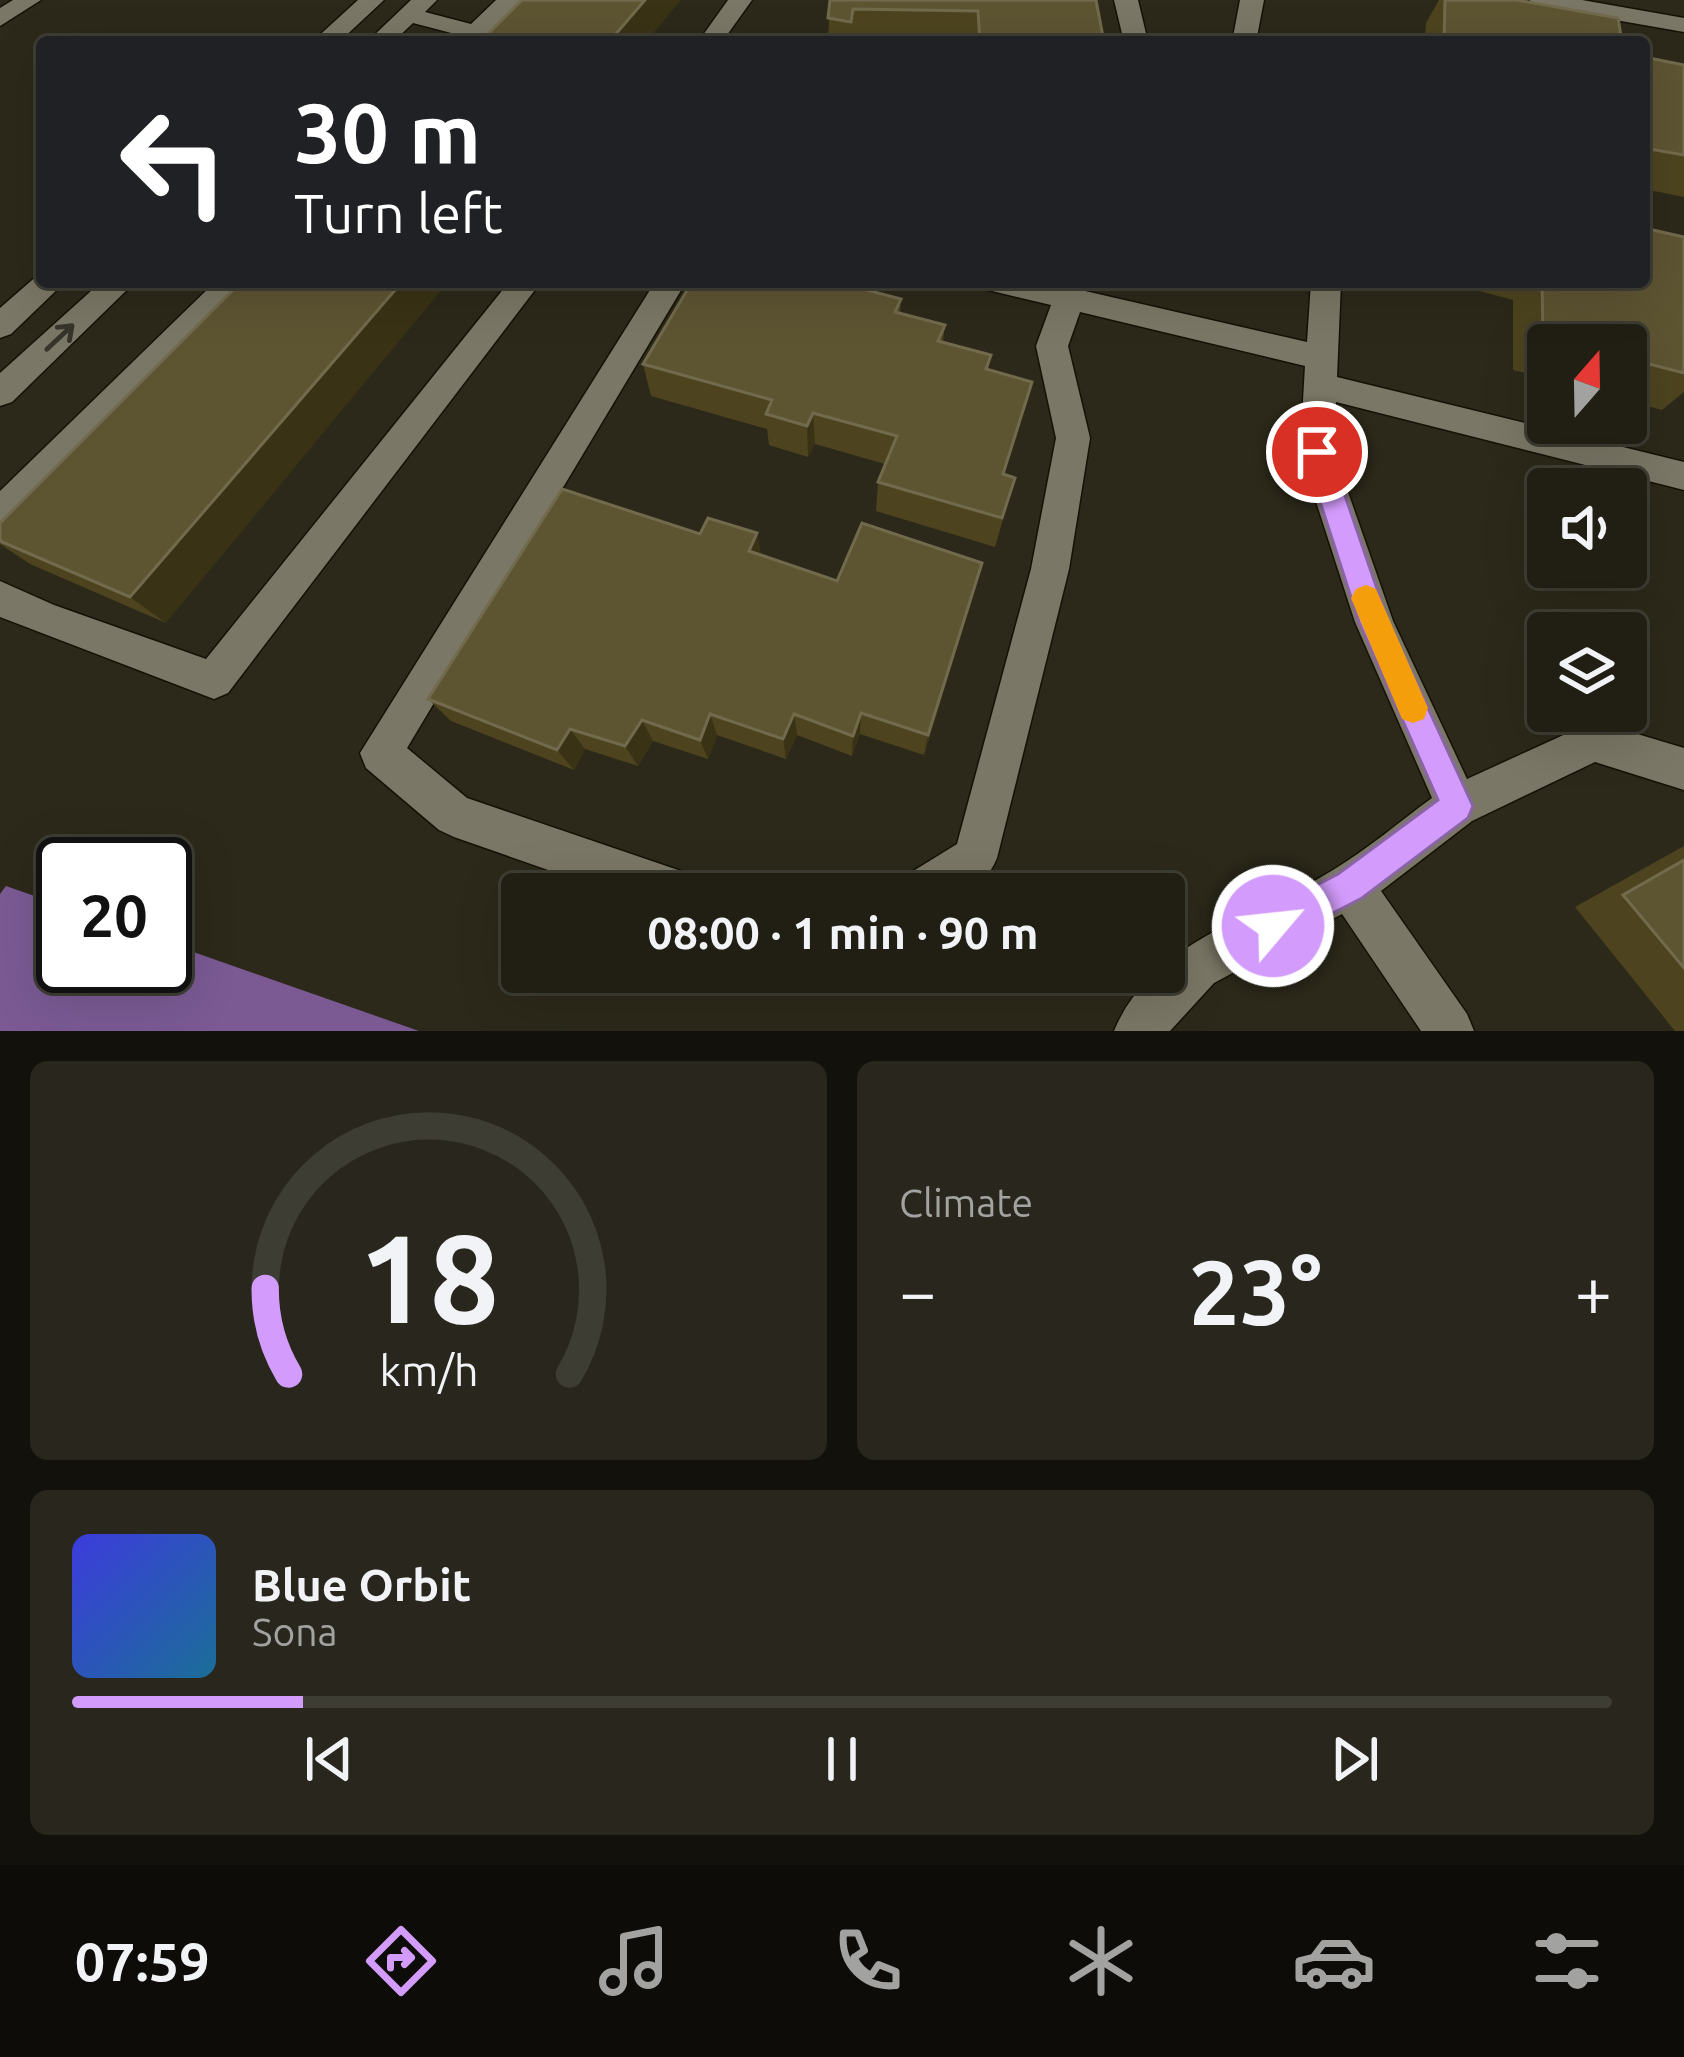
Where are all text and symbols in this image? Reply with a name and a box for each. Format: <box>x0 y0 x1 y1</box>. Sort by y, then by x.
icon: left <box>96 84 252 240</box>
text: 30 m <box>294 85 481 179</box>
text: Turn left <box>294 183 503 243</box>
one-way arrow <box>44 324 74 352</box>
north arrow <box>1527 324 1647 444</box>
map controls <box>1527 324 1647 732</box>
pin <box>1266 401 1368 503</box>
icon: arrive <box>1284 419 1350 485</box>
button: sound <box>1527 468 1647 588</box>
button: layers <box>1527 612 1647 732</box>
speed limit sign: 20 <box>36 837 192 993</box>
position arrow <box>1210 863 1336 989</box>
text: 08:00 · 1 min · 90 m <box>647 907 1039 958</box>
text: Climate <box>899 1181 1033 1224</box>
text: 18 <box>358 1207 499 1347</box>
text: 23° <box>1189 1241 1322 1342</box>
text: − <box>899 1254 936 1328</box>
text: + <box>1575 1254 1612 1328</box>
text: km/h <box>379 1345 478 1393</box>
text: Blue Orbit <box>252 1559 471 1610</box>
text: Sona <box>252 1610 338 1653</box>
icon: previous <box>296 1726 362 1792</box>
icon: pause <box>809 1726 875 1792</box>
icon: next <box>1322 1726 1388 1792</box>
icon: directions <box>359 1919 443 2003</box>
icon: music <box>592 1919 676 2003</box>
icon: phone <box>826 1919 910 2003</box>
icon: climate <box>1059 1919 1143 2003</box>
icon: car <box>1292 1919 1376 2003</box>
icon: filters <box>1525 1919 1609 2003</box>
text: 07:59 <box>75 1931 210 1991</box>

